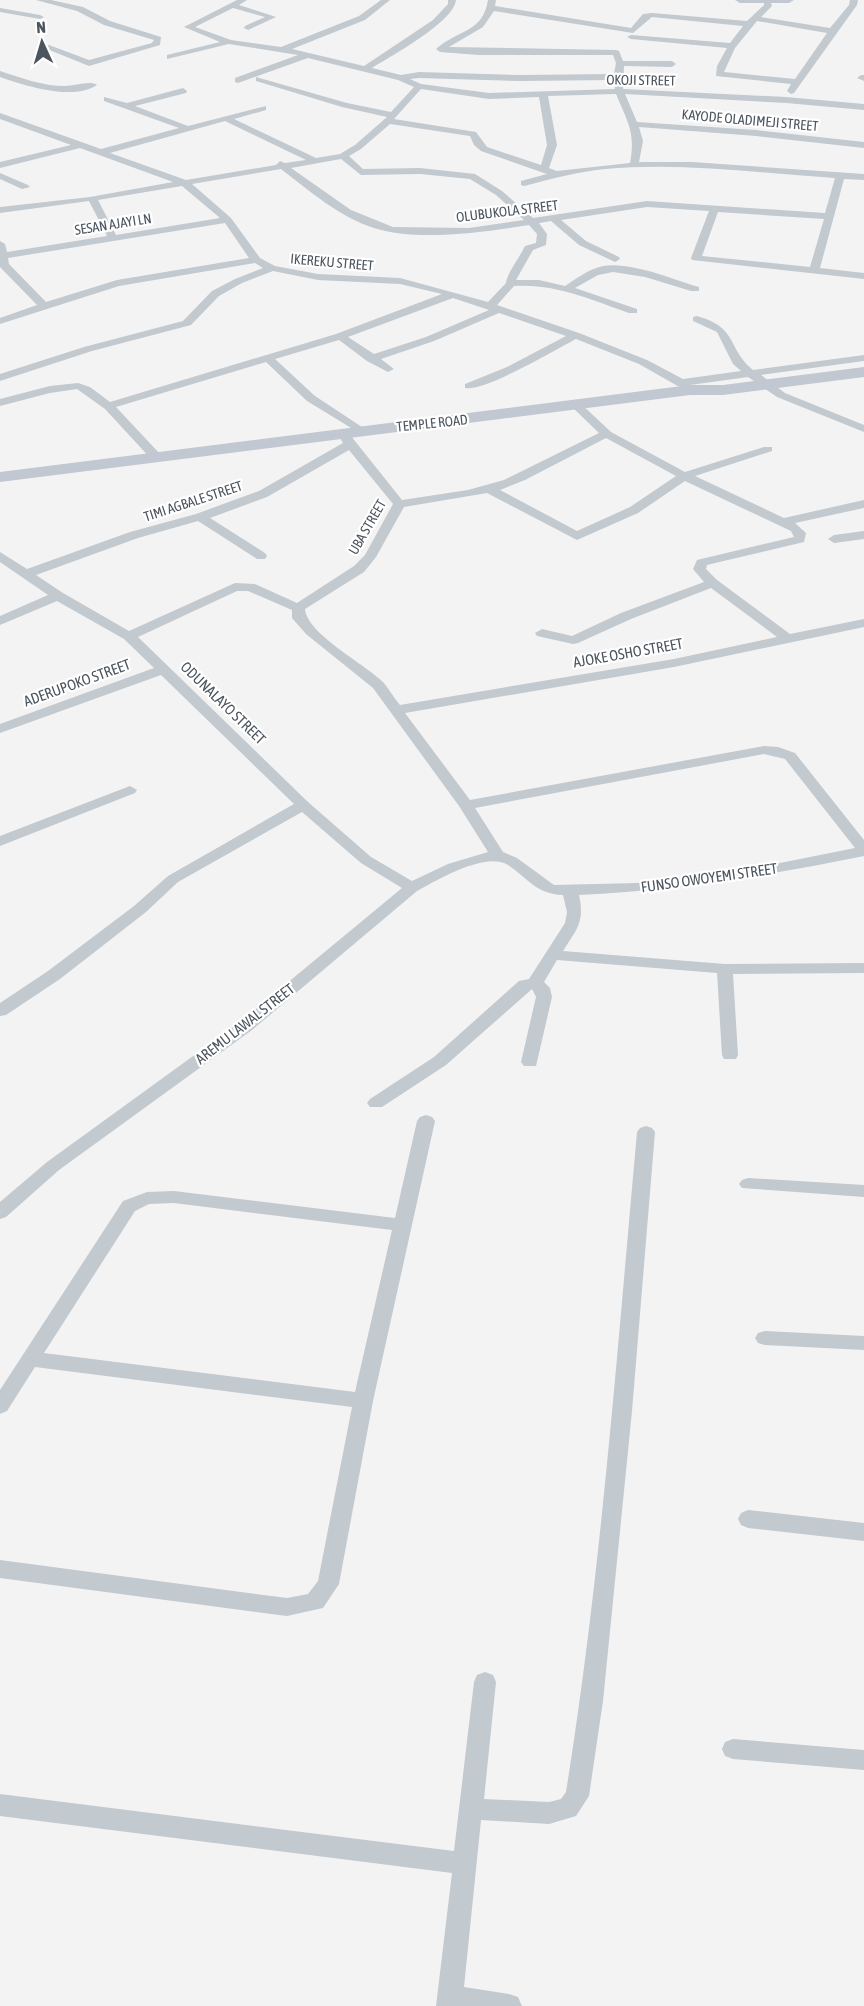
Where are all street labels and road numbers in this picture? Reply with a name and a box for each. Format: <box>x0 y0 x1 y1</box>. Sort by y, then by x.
street label: OKOJI STREET <box>606 71 676 89</box>
street label: KAYODE OLADIMEJI STREET <box>681 106 819 134</box>
street label: OLUBUKOLA STREET <box>455 197 559 225</box>
street label: SESAN AJAYI LN <box>73 210 153 238</box>
street label: IKEREKU STREET <box>290 250 374 274</box>
street label: TEMPLE ROAD <box>396 411 468 435</box>
street label: TIMI AGBALE STREET <box>142 478 244 524</box>
street label: UBA STREET <box>345 497 389 557</box>
street label: AJOKE OSHO STREET <box>572 634 684 671</box>
street label: ADERUPOKO STREET <box>21 655 133 710</box>
street label: ODUNALAYO STREET <box>177 658 270 748</box>
street label: FUNSO OWOYEMI STREET <box>640 859 778 895</box>
street label: AREMU LAWAL STREET <box>192 980 298 1067</box>

